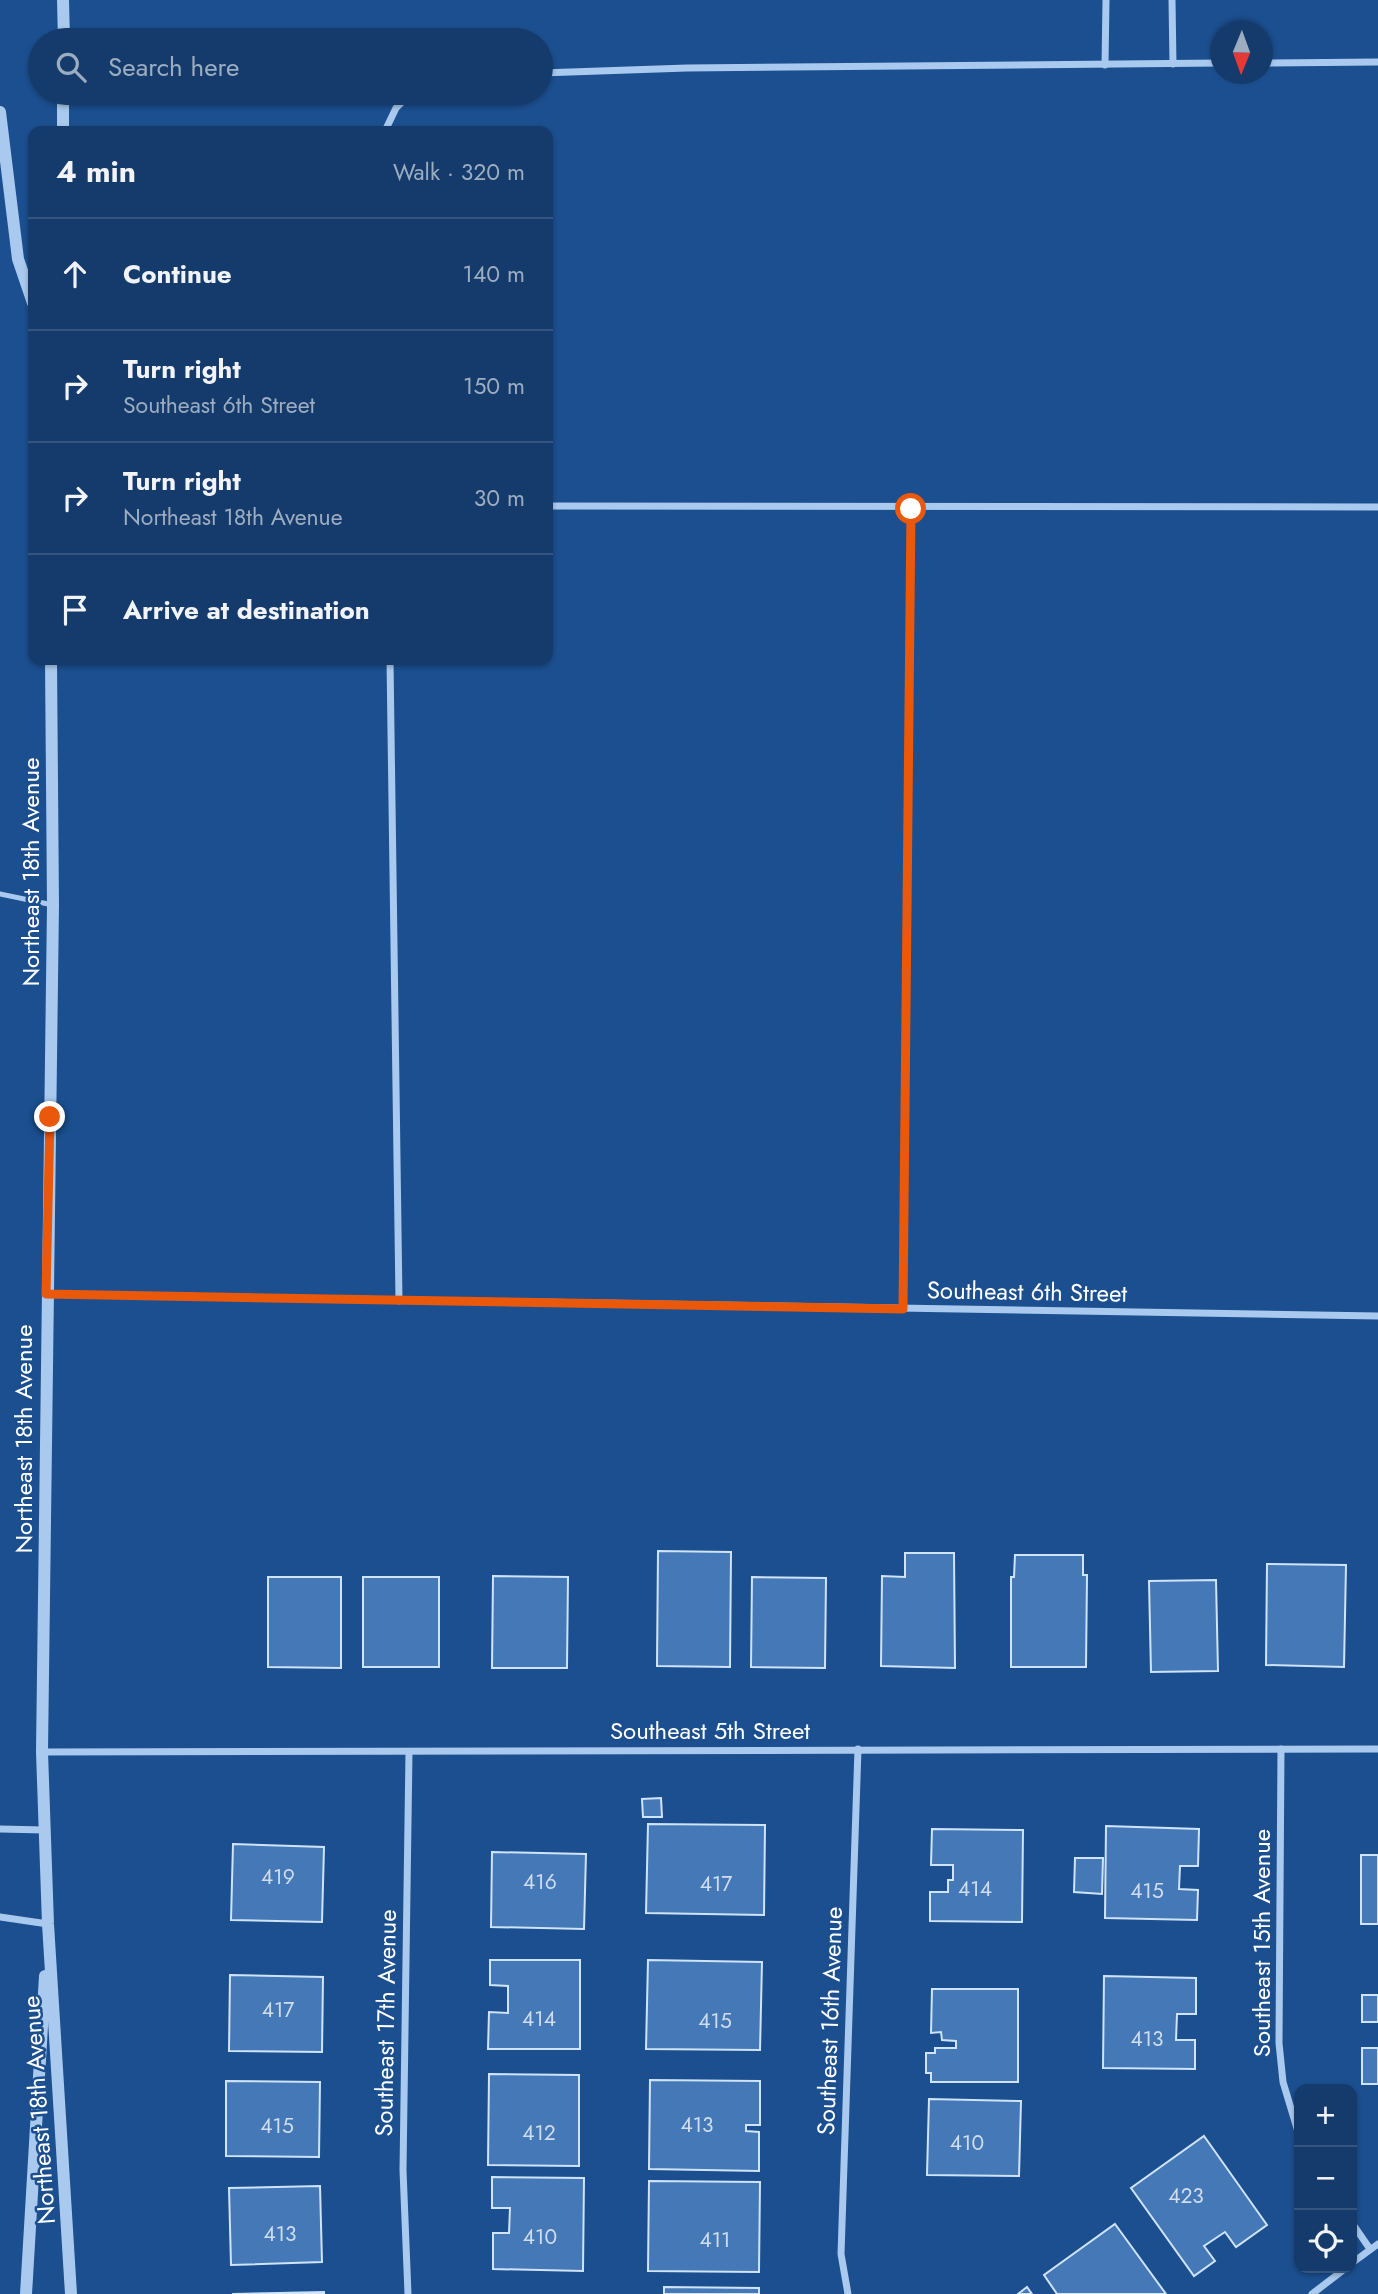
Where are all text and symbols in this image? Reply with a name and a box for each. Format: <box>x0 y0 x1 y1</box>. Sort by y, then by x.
north arrow <box>1210 21 1273 84</box>
search box <box>28 28 553 105</box>
icon: search <box>52 48 90 86</box>
text: Search here <box>108 48 240 86</box>
text: 4 min <box>56 150 136 193</box>
text: Walk · 320 m <box>393 155 525 189</box>
icon: ahead <box>56 255 94 293</box>
text: Continue <box>123 255 232 293</box>
text: 140 m <box>463 257 525 291</box>
text: Turn right <box>123 350 241 388</box>
icon: right <box>56 367 94 405</box>
text: 150 m <box>463 369 525 403</box>
text: Southeast 6th Street <box>123 388 315 422</box>
text: Turn right <box>123 462 241 500</box>
icon: right <box>56 479 94 517</box>
text: 30 m <box>474 481 525 515</box>
route start <box>895 493 926 524</box>
text: Northeast 18th Avenue <box>123 500 343 534</box>
icon: arrive <box>56 591 94 629</box>
text: Arrive at destination <box>123 591 370 629</box>
street label: Northeast 18th Avenue <box>13 757 48 987</box>
route end <box>34 1101 65 1132</box>
street label: Southeast 6th Street <box>927 1272 1128 1311</box>
street label: Northeast 18th Avenue <box>6 1324 41 1554</box>
street label: Southeast 5th Street <box>610 1713 810 1748</box>
street label: Southeast 15th Avenue <box>1244 1829 1279 2057</box>
house number: 419 <box>261 1862 295 1892</box>
house number: 416 <box>523 1867 557 1897</box>
house number: 417 <box>700 1869 732 1899</box>
house number: 414 <box>958 1874 992 1904</box>
house number: 415 <box>1130 1876 1164 1906</box>
street label: Southeast 16th Avenue <box>808 1906 851 2136</box>
street label: Southeast 17th Avenue <box>366 1909 405 2137</box>
street label: Northeast 18th Avenue <box>13 1995 64 2226</box>
house number: 417 <box>262 1995 294 2025</box>
house number: 414 <box>522 2004 556 2034</box>
house number: 415 <box>698 2006 732 2036</box>
house number: 413 <box>1130 2024 1164 2054</box>
map controls <box>1294 2084 1357 2273</box>
button: + <box>1294 2084 1357 2147</box>
house number: 413 <box>680 2110 714 2140</box>
house number: 415 <box>260 2111 294 2141</box>
house number: 412 <box>522 2118 556 2148</box>
house number: 410 <box>950 2128 984 2158</box>
button: − <box>1294 2147 1357 2210</box>
house number: 423 <box>1168 2181 1204 2211</box>
button: locate <box>1294 2210 1357 2273</box>
house number: 413 <box>263 2219 297 2249</box>
house number: 410 <box>523 2222 557 2252</box>
house number: 411 <box>699 2225 731 2255</box>

